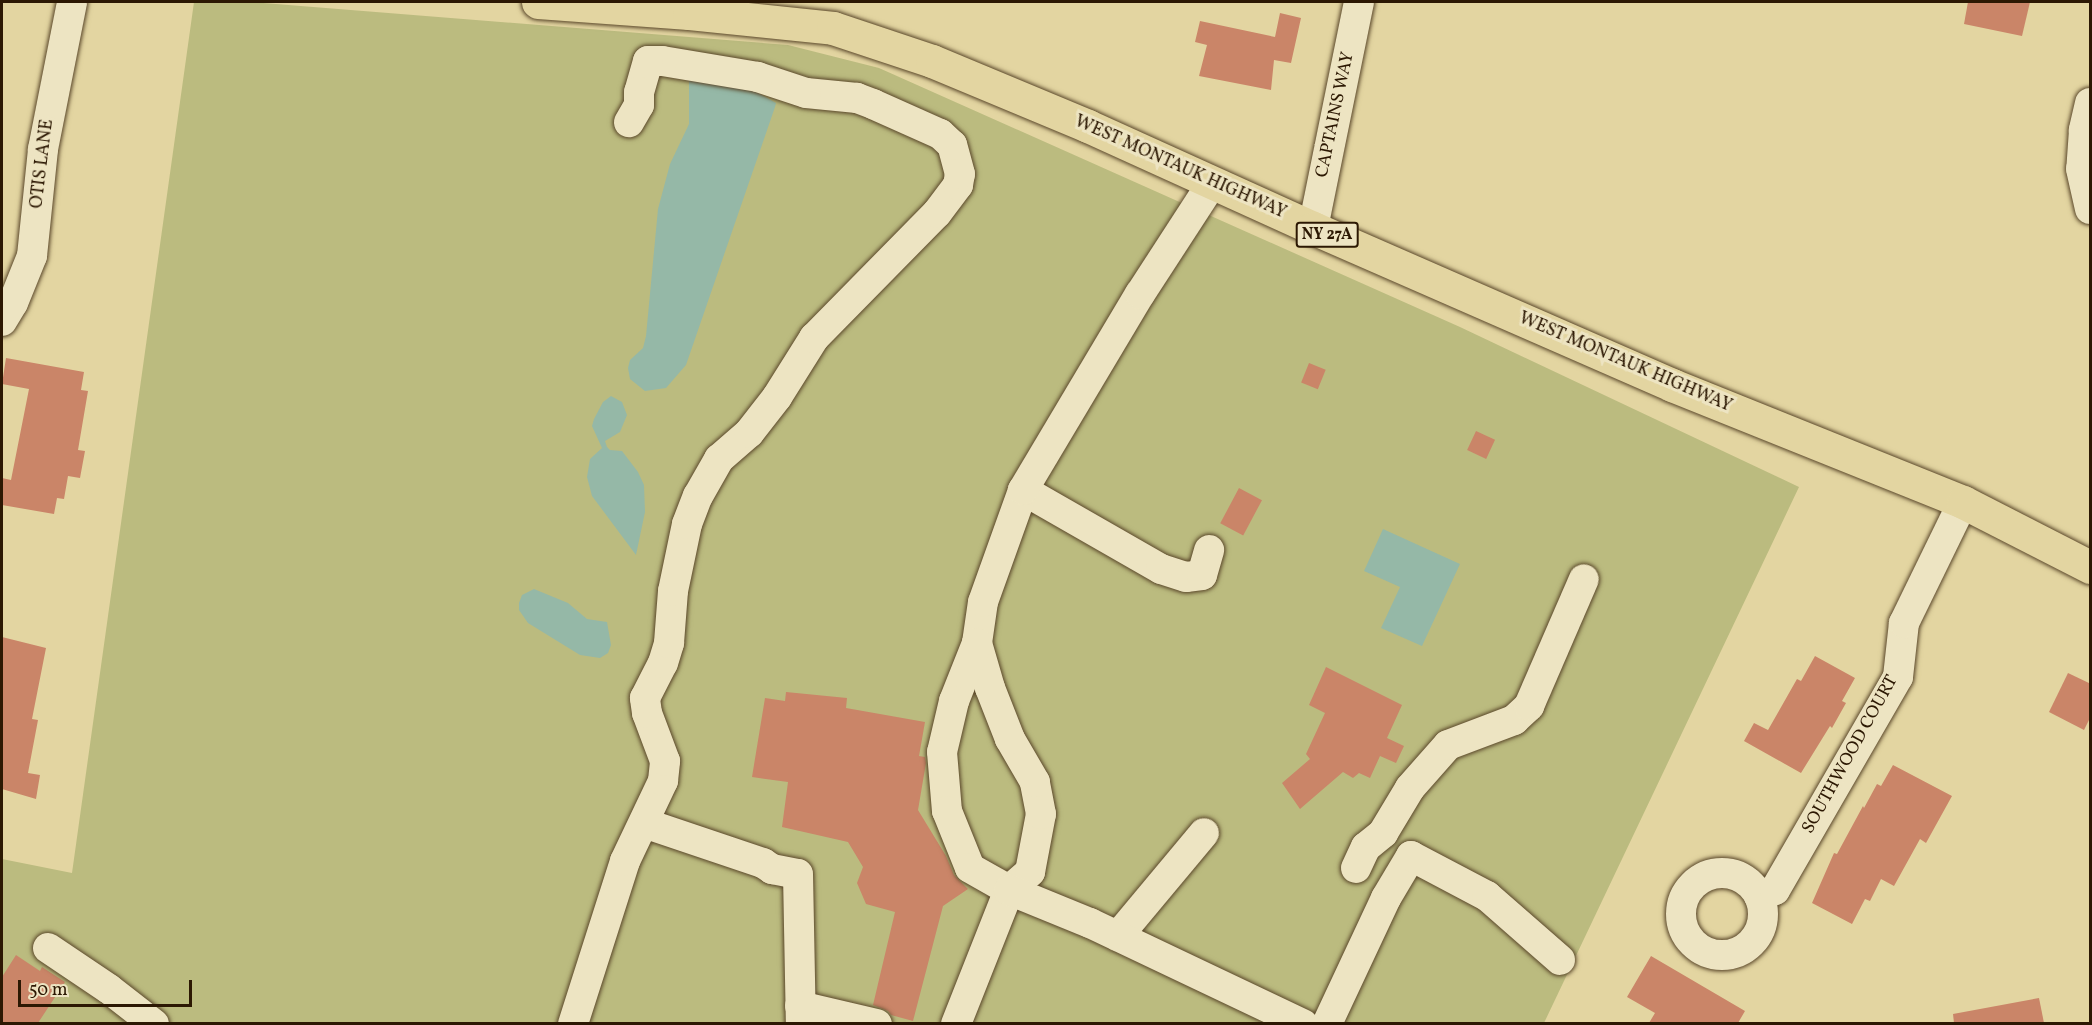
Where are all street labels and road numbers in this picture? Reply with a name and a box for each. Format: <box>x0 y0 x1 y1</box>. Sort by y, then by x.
street label: CAPTAINS WAY <box>1312 50 1360 180</box>
street label: WEST MONTAUK HIGHWAY <box>1070 111 1290 225</box>
street label: OTIS LANE <box>27 118 59 210</box>
road number: NY 27A <box>1296 222 1358 248</box>
street label: WEST MONTAUK HIGHWAY <box>1515 308 1735 418</box>
street label: SOUTHWOOD COURT <box>1798 672 1904 838</box>

